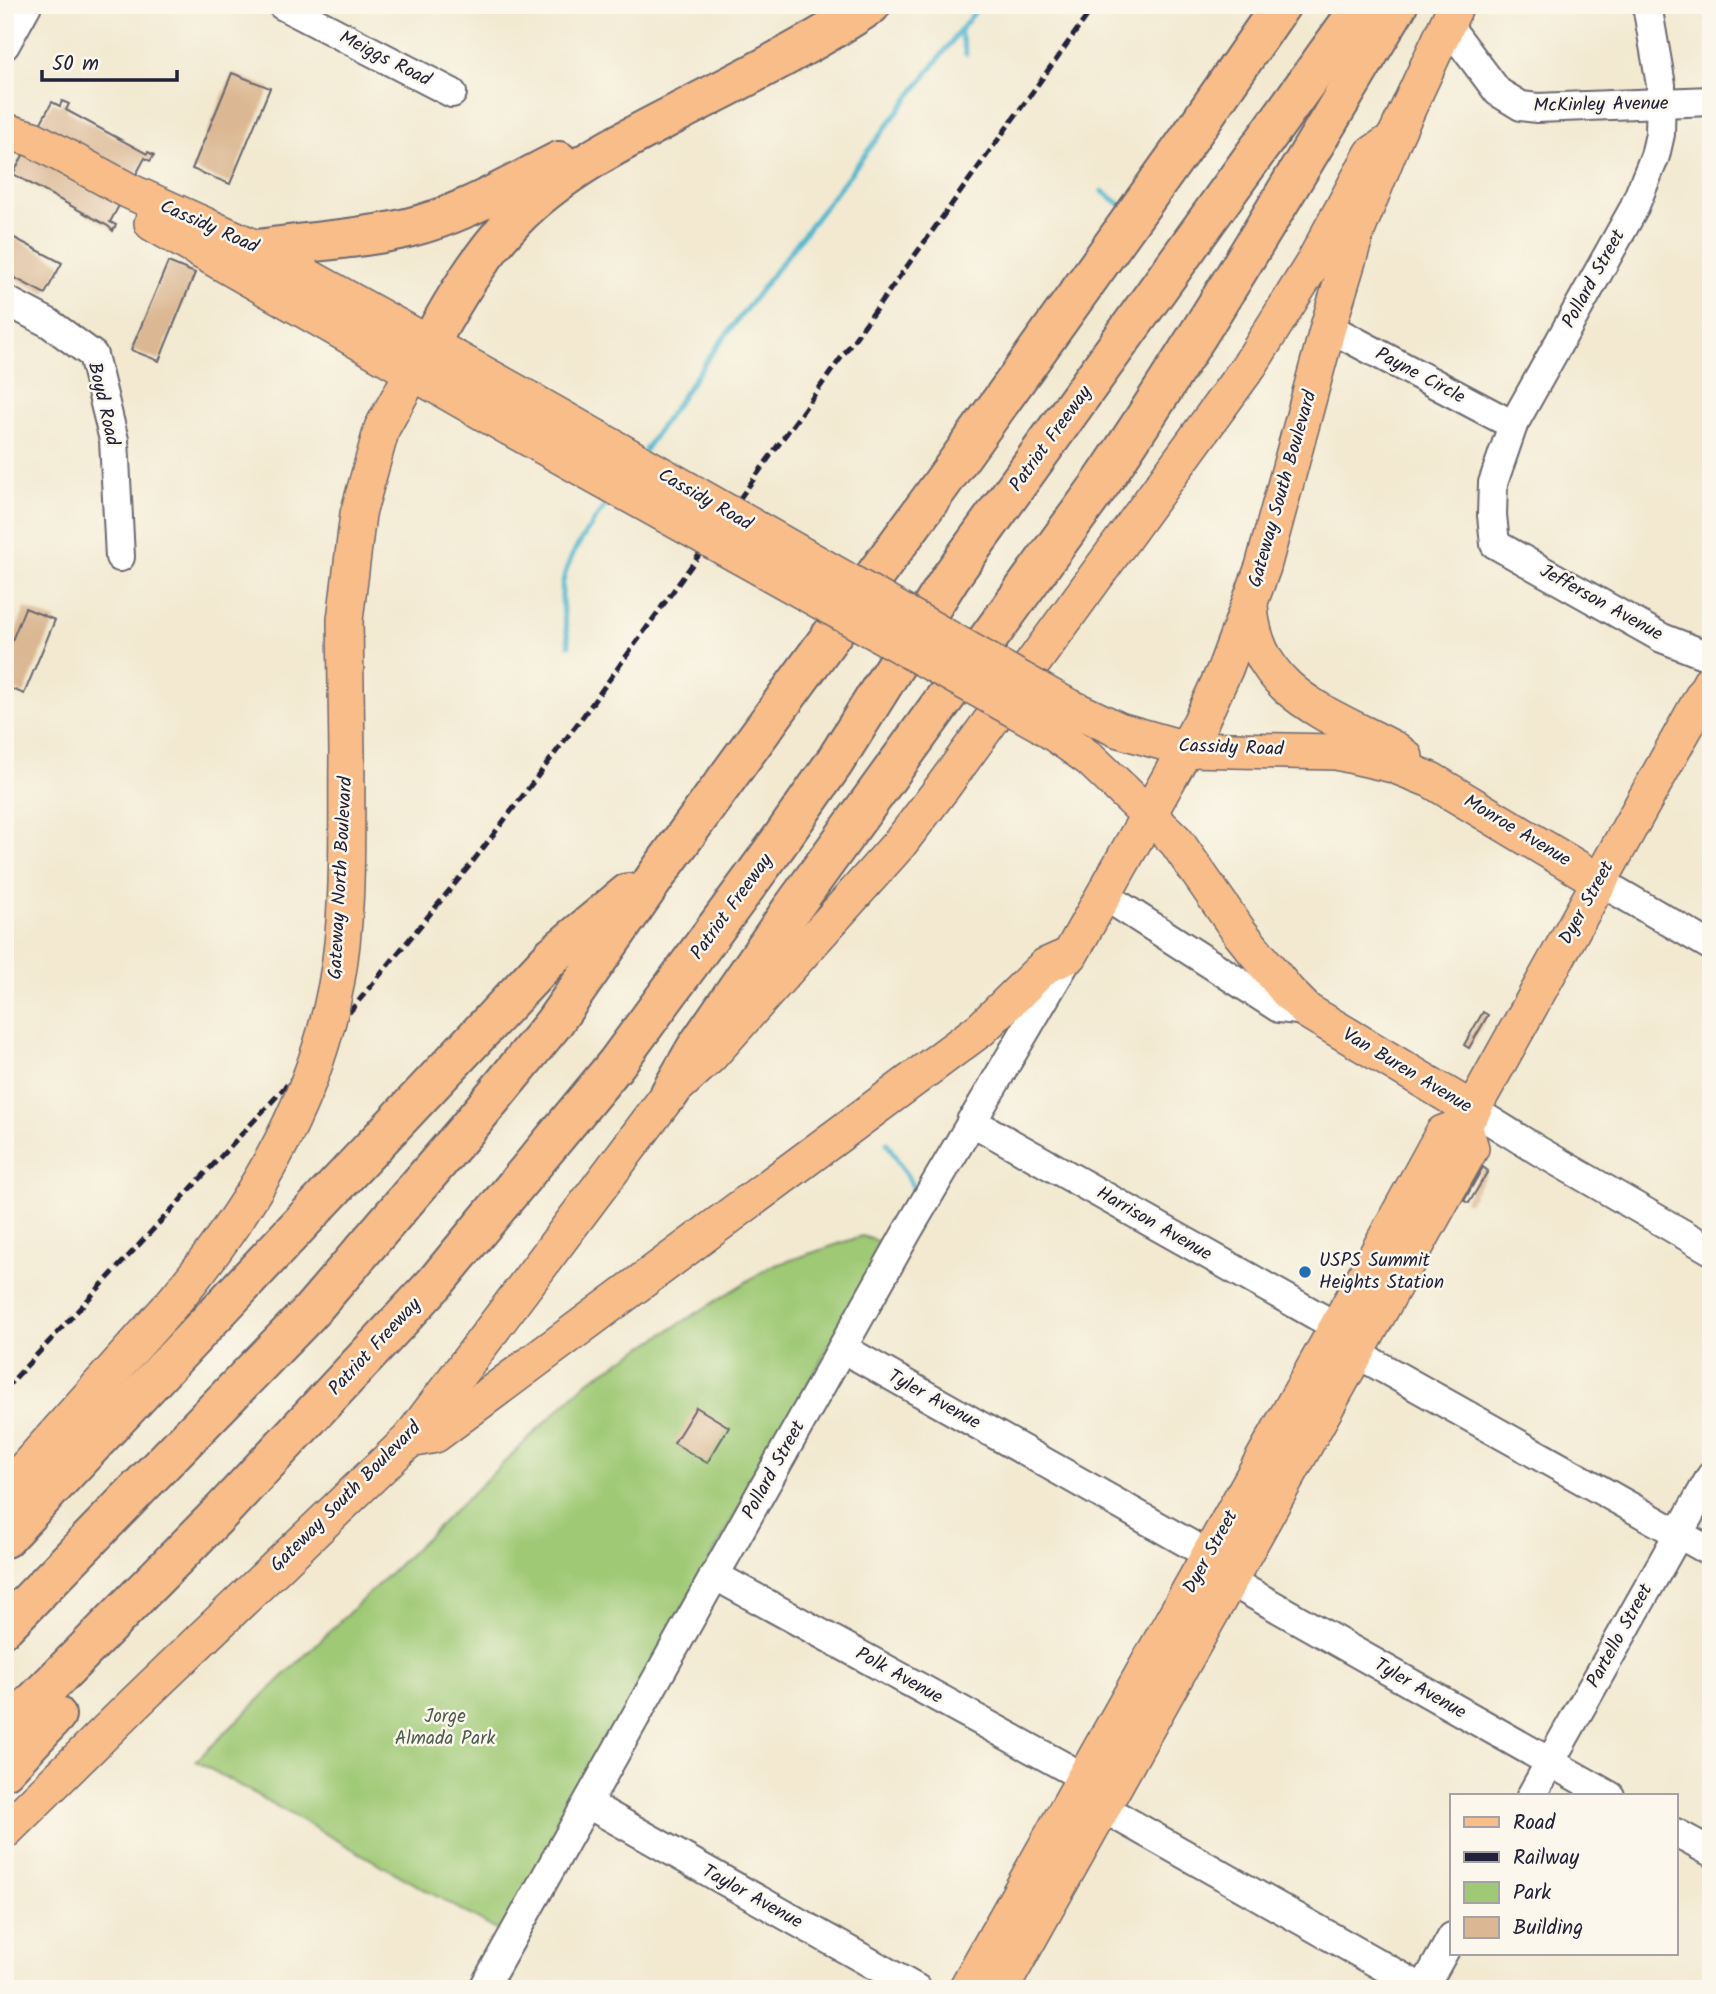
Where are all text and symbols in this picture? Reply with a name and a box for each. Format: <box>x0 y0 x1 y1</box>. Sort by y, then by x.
street label: Meiggs Road <box>334 23 437 95</box>
scale bar <box>42 38 177 82</box>
text: 50 m <box>52 48 99 81</box>
street label: McKinley Avenue <box>1533 89 1669 121</box>
street label: Cassidy Road <box>155 192 264 262</box>
street label: Pollard Street <box>1555 224 1634 334</box>
street label: Payne Circle <box>1370 340 1471 413</box>
street label: Boyd Road <box>79 359 127 449</box>
street label: Patriot Freeway <box>1002 379 1100 498</box>
street label: Gateway South Boulevard <box>1241 387 1326 591</box>
street label: Cassidy Road <box>652 461 758 540</box>
street label: Jefferson Avenue <box>1534 557 1669 650</box>
street label: Cassidy Road <box>1178 731 1285 765</box>
street label: Gateway North Boulevard <box>321 775 361 980</box>
street label: Monroe Avenue <box>1458 787 1577 875</box>
street label: Patriot Freeway <box>683 847 781 966</box>
street label: Dyer Street <box>1552 855 1623 950</box>
street label: Van Buren Avenue <box>1336 1020 1478 1122</box>
street label: Harrison Avenue <box>1091 1179 1218 1269</box>
place label: USPS Summit Heights Station <box>1319 1246 1444 1298</box>
marker: USPS Summit Heights Station <box>1297 1264 1313 1280</box>
street label: Patriot Freeway <box>321 1290 429 1403</box>
street label: Tyler Avenue <box>882 1362 986 1438</box>
street label: Gateway South Boulevard <box>263 1414 429 1580</box>
street label: Pollard Street <box>735 1415 814 1525</box>
street label: Dyer Street <box>1176 1504 1247 1599</box>
street label: Partello Street <box>1579 1578 1661 1694</box>
street label: Polk Avenue <box>850 1640 949 1713</box>
street label: Tyler Avenue <box>1368 1650 1472 1728</box>
park label: Jorge Almada Park <box>395 1702 495 1754</box>
legend <box>1450 1794 1678 1955</box>
text: Road <box>1513 1807 1556 1840</box>
text: Railway <box>1513 1842 1579 1875</box>
street label: Taylor Avenue <box>696 1857 808 1937</box>
text: Park <box>1513 1877 1551 1910</box>
text: Building <box>1513 1912 1583 1945</box>

